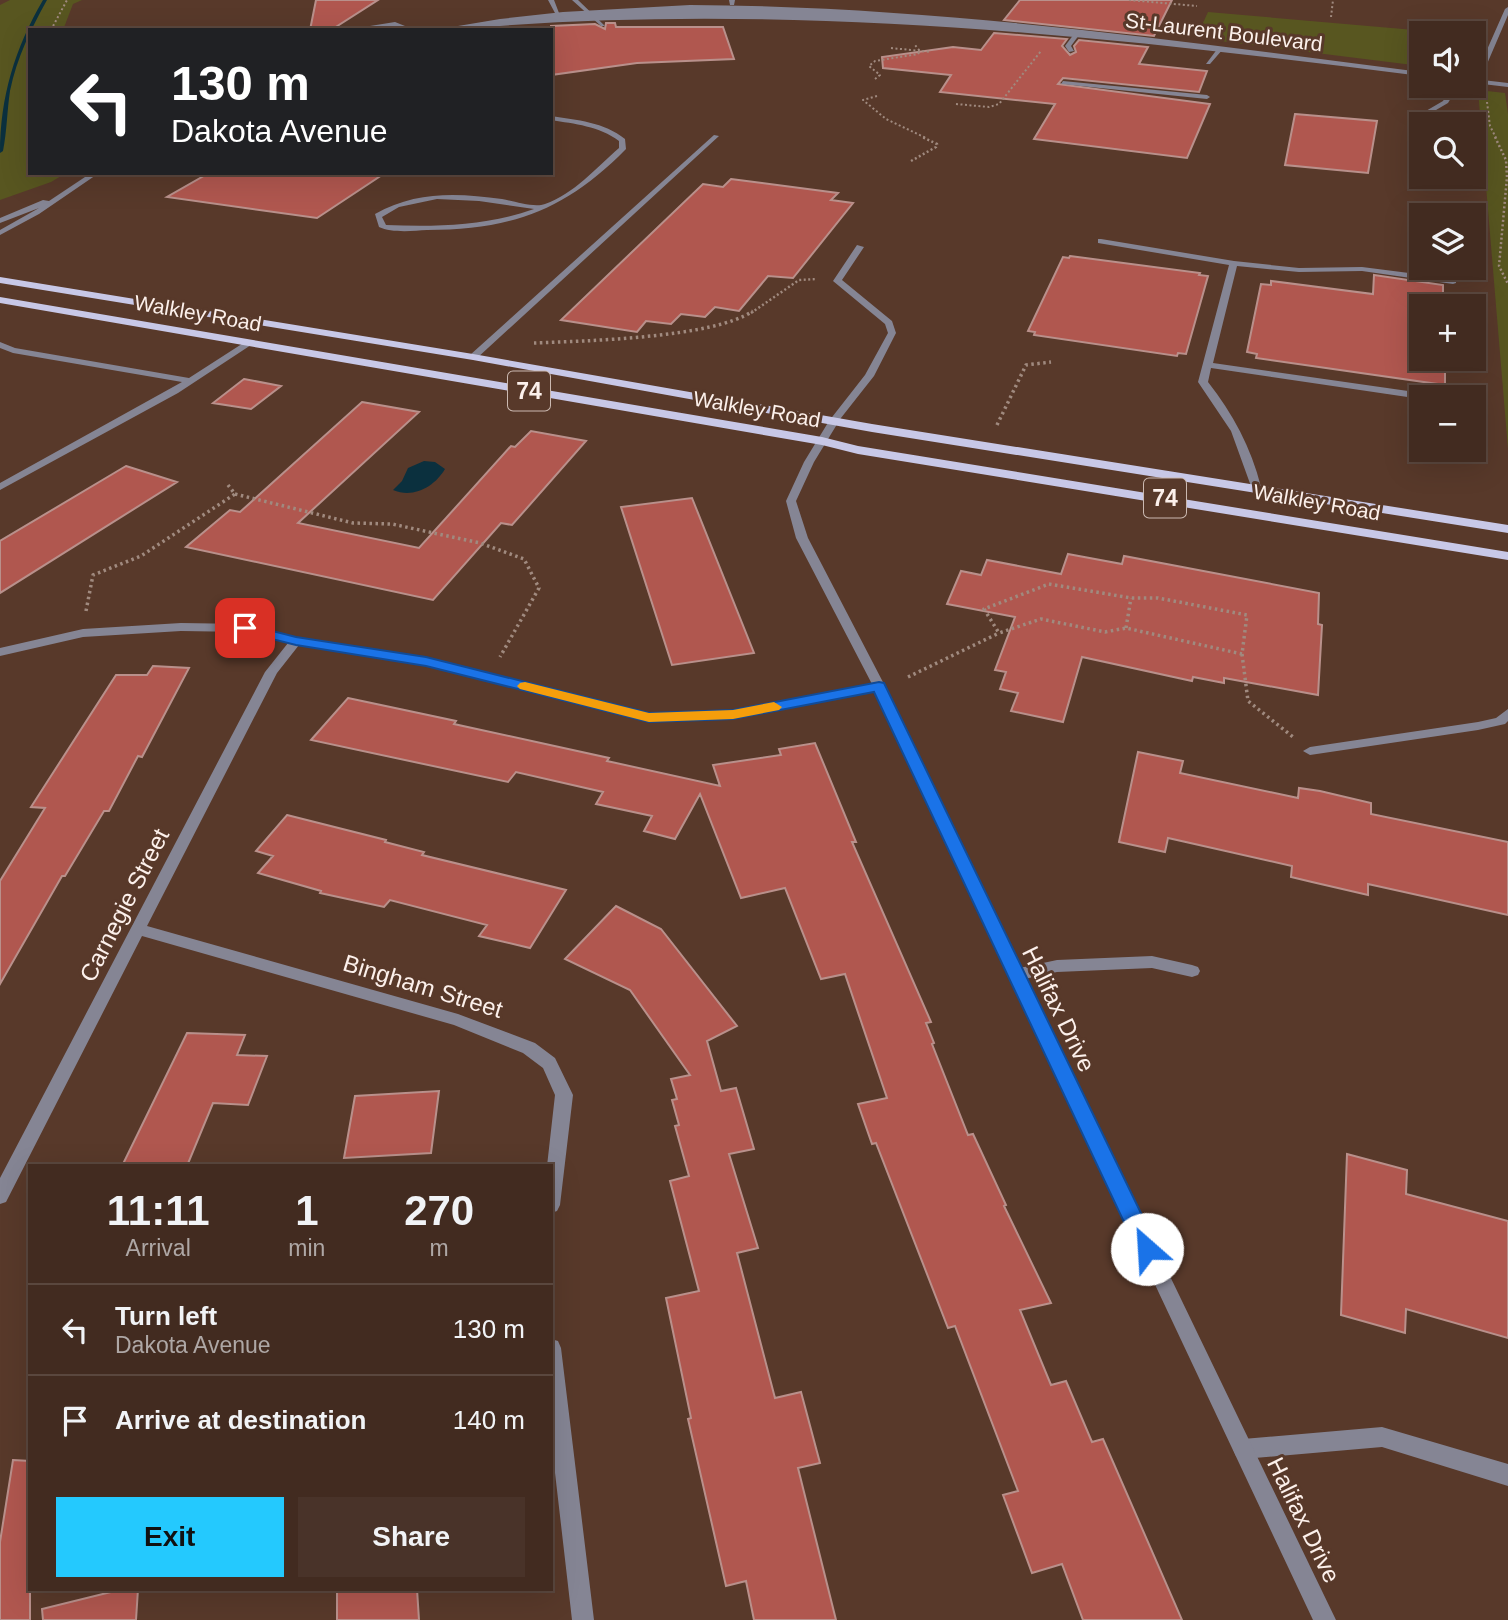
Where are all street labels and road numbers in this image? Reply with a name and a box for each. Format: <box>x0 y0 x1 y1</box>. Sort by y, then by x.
street label: St-Laurent Boulevard <box>1124 8 1324 56</box>
street label: Walkley Road <box>133 290 263 336</box>
road number: 74 <box>508 372 550 410</box>
street label: Walkley Road <box>692 386 822 432</box>
road number: 74 <box>1144 478 1186 518</box>
street label: Walkley Road <box>1252 479 1382 525</box>
street label: Carnegie Street <box>74 824 174 986</box>
street label: Halifax Drive <box>1017 942 1101 1076</box>
street label: Bingham Street <box>340 949 506 1023</box>
street label: Halifax Drive <box>1262 1453 1346 1587</box>

